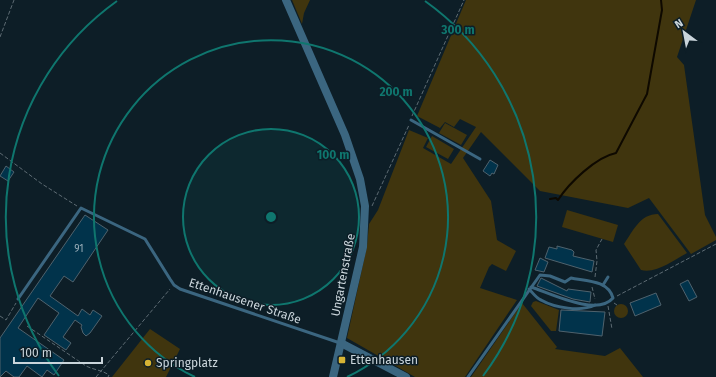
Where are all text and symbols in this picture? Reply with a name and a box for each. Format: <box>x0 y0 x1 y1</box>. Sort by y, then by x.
north arrow <box>664 12 704 52</box>
text: N <box>672 16 686 31</box>
text: 300 m <box>440 23 475 37</box>
text: 200 m <box>379 85 413 99</box>
text: 100 m <box>317 148 349 162</box>
centre of rings <box>264 210 278 224</box>
street label: Ungartenstraße <box>328 232 358 318</box>
house number: 91 <box>74 243 84 255</box>
street label: Ettenhausener Straße <box>187 275 303 327</box>
scale bar <box>14 339 102 365</box>
text: 100 m <box>20 346 52 360</box>
place label: Ettenhausen <box>350 353 418 367</box>
marker: Ettenhausen <box>337 355 347 365</box>
place label: Springplatz <box>156 356 218 370</box>
marker: Springplatz <box>143 358 153 368</box>

